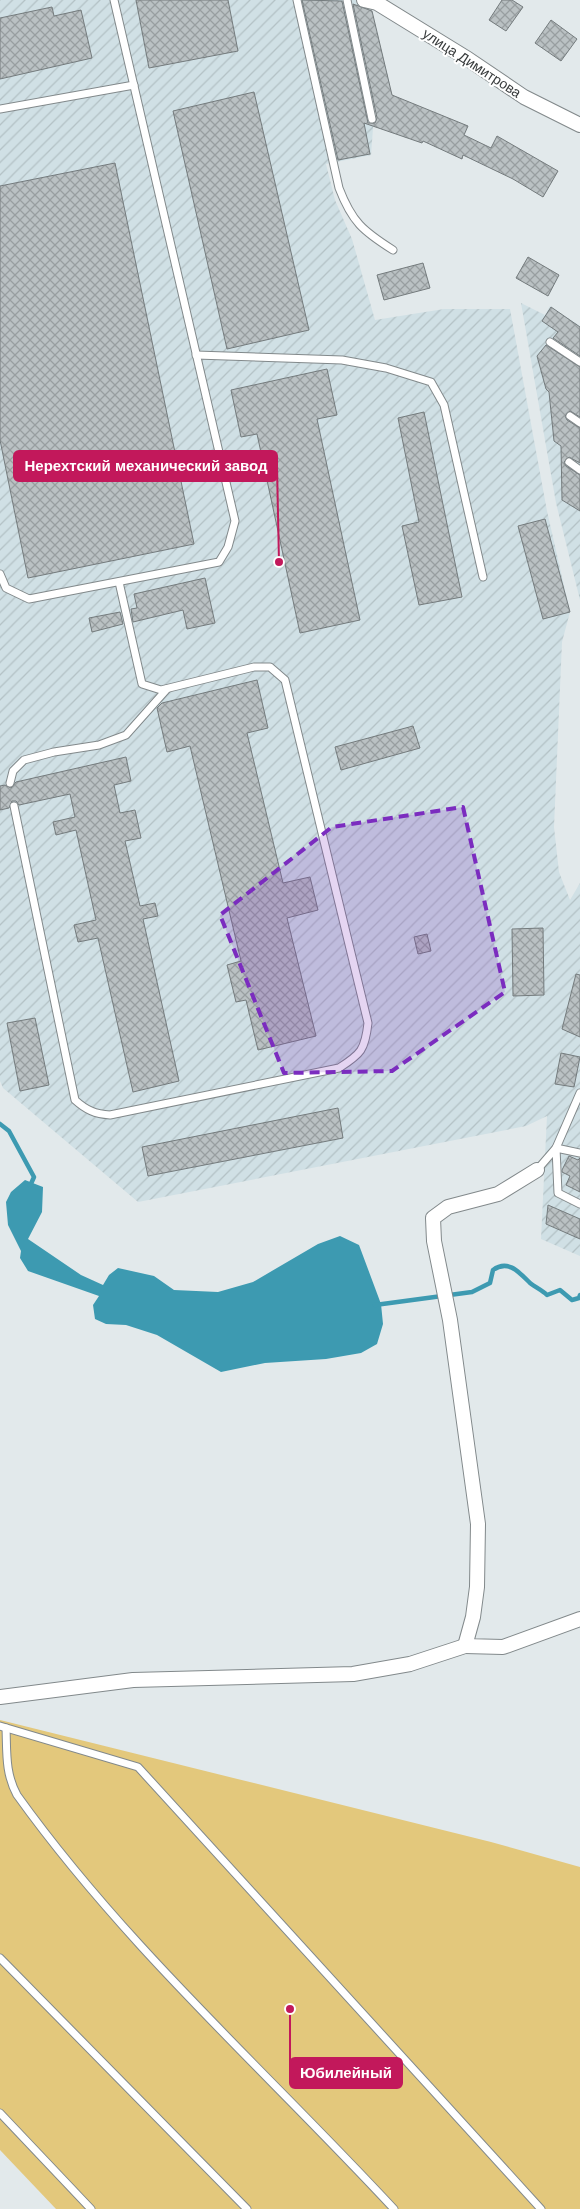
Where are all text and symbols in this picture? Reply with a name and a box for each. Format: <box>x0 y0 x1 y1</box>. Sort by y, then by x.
street label: улица Димитрова <box>420 25 524 101</box>
callout: Нерехтский механический завод <box>14 451 277 481</box>
text: Нерехтский механический завод <box>24 457 268 474</box>
callout: Юбилейный <box>290 2058 402 2088</box>
text: Юбилейный <box>300 2064 392 2081</box>

